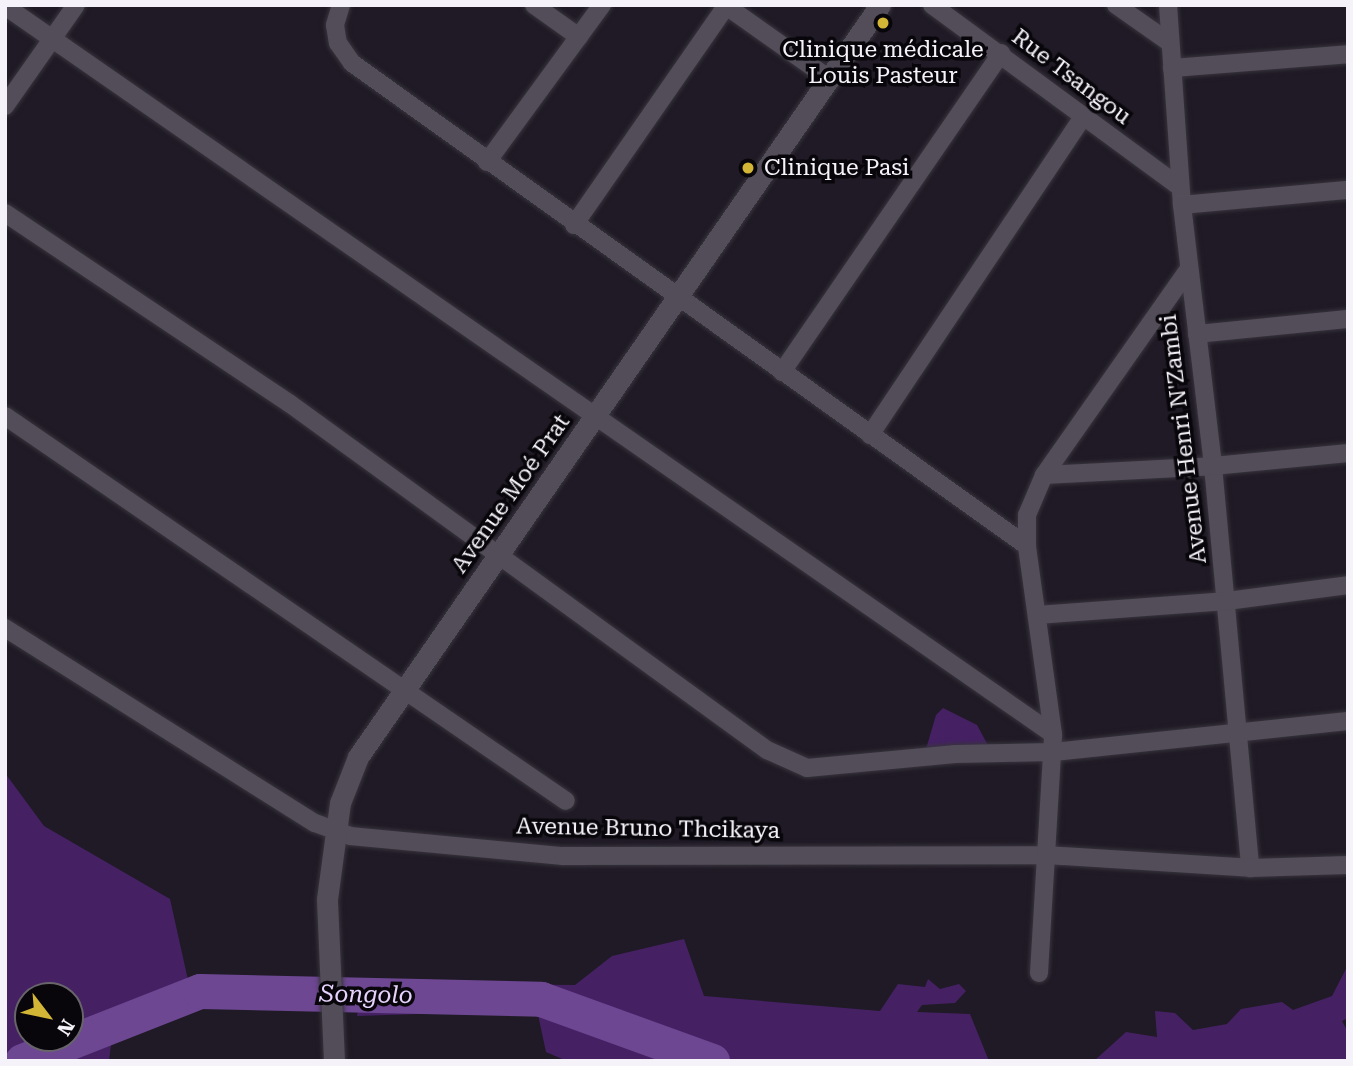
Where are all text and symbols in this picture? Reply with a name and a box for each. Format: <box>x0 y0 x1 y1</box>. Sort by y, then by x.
marker: Clinique médicale Louis Pasteur <box>873 13 893 33</box>
street label: Rue Tsangou <box>1006 23 1136 131</box>
place label: Clinique médicale Louis Pasteur <box>782 36 984 90</box>
place label: Clinique Pasi <box>764 154 909 182</box>
marker: Clinique Pasi <box>738 158 758 178</box>
street label: Avenue Henri N'Zambi <box>1155 313 1213 565</box>
street label: Avenue Moé Prat <box>446 409 576 579</box>
street label: Avenue Bruno Thcikaya <box>516 813 780 845</box>
water label: Songolo <box>319 980 413 1010</box>
north arrow <box>14 982 84 1052</box>
text: N <box>52 1015 79 1040</box>

